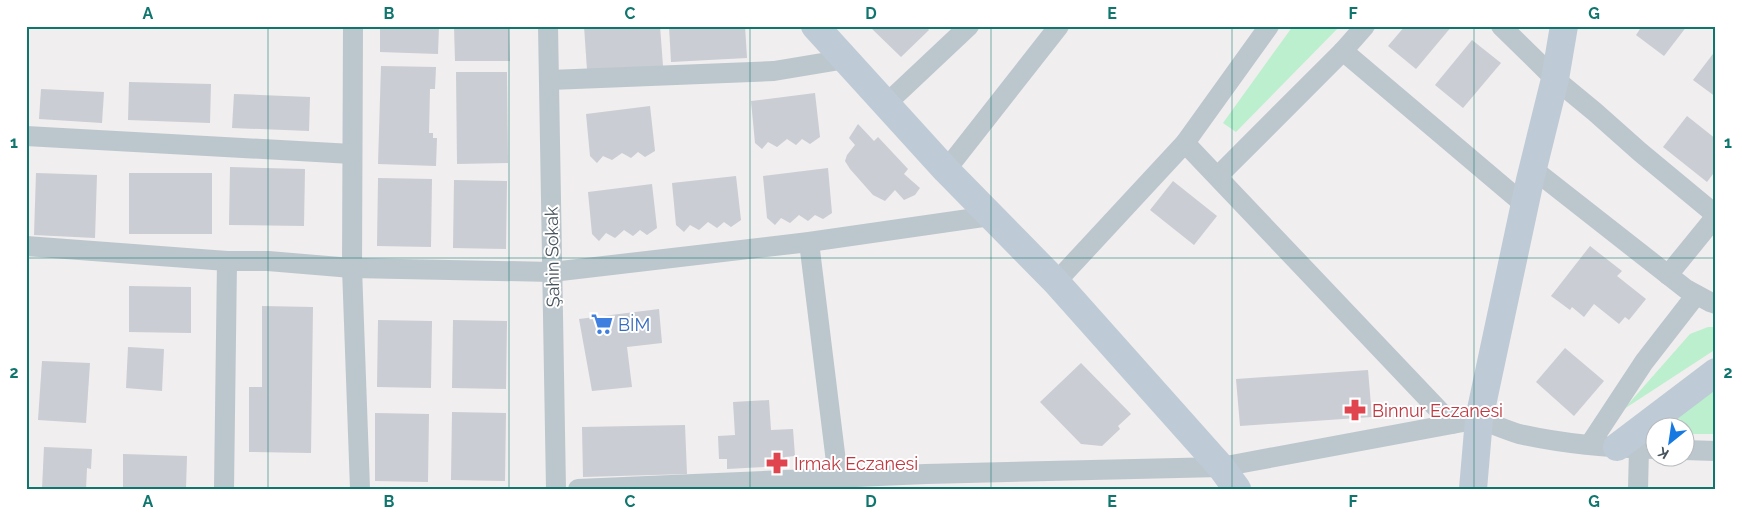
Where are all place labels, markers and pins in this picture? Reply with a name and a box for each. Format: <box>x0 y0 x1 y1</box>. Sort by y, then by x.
supermarket icon: BİM <box>589 311 615 337</box>
place label: BİM <box>618 314 650 335</box>
pharmacy icon: Binnur Eczanesi <box>1342 397 1368 423</box>
place label: Binnur Eczanesi <box>1372 400 1503 421</box>
pharmacy icon: Irmak Eczanesi <box>764 450 790 476</box>
place label: Irmak Eczanesi <box>794 453 918 474</box>

